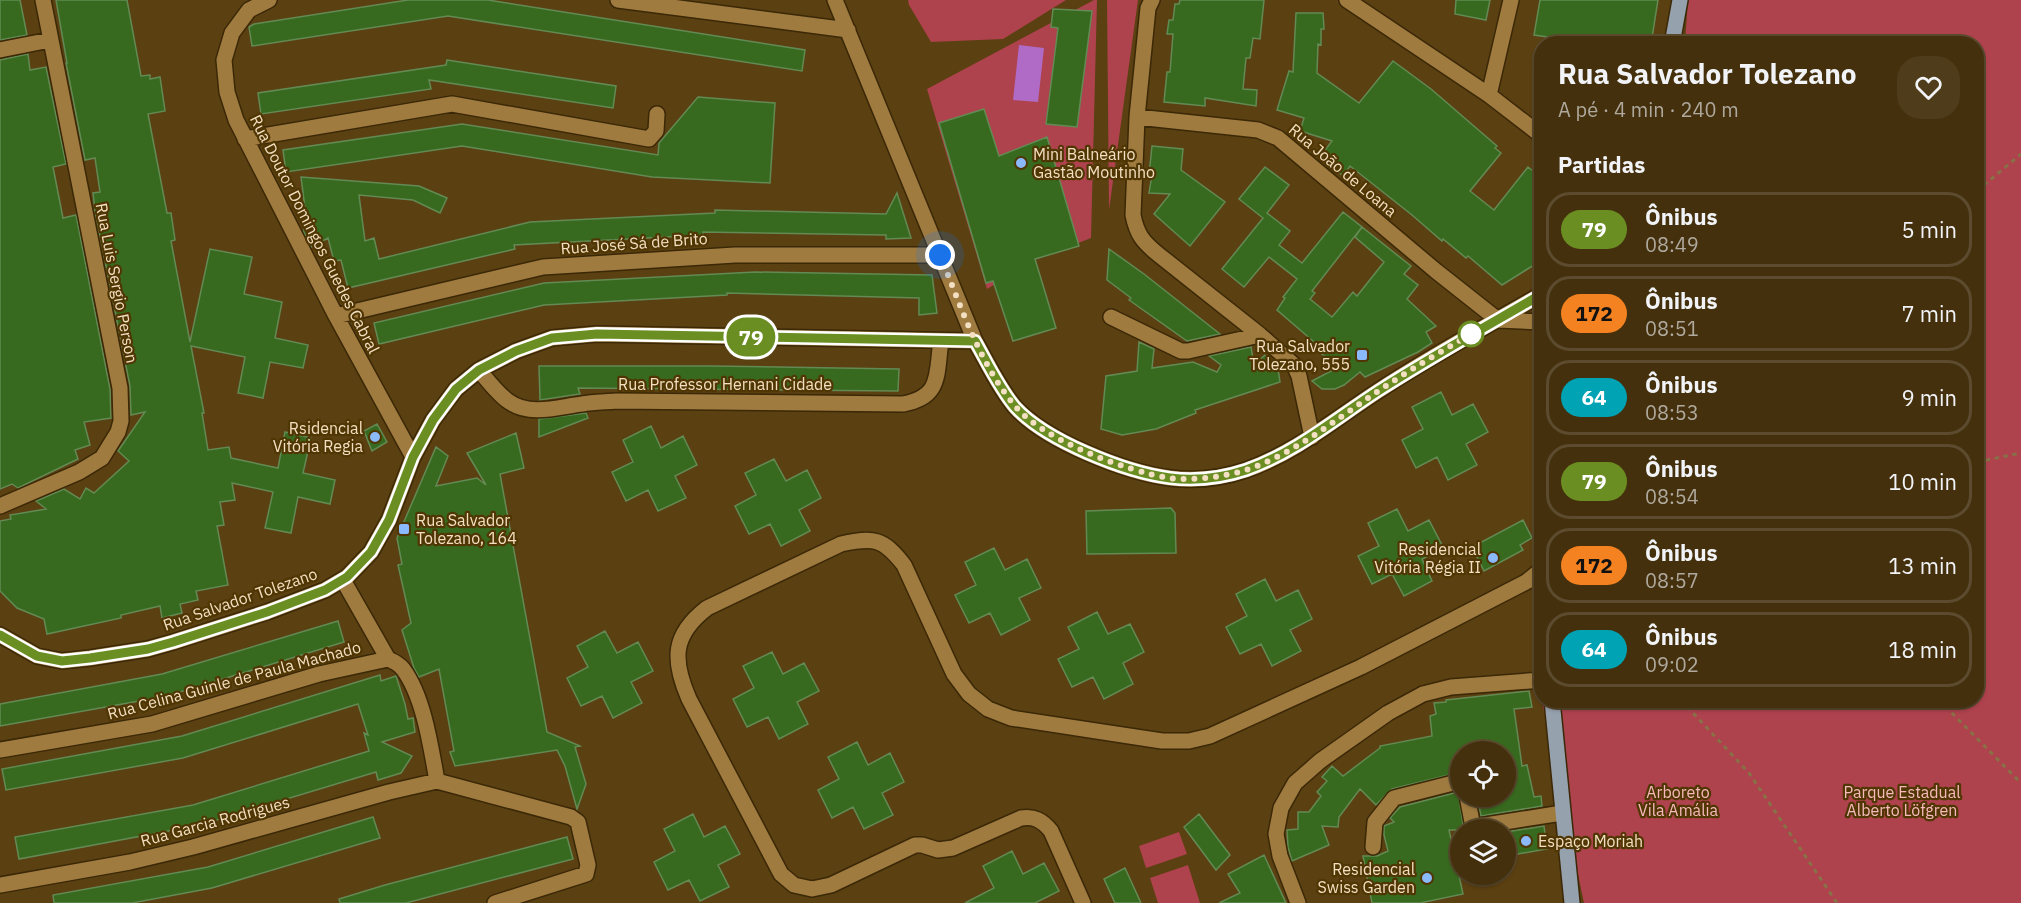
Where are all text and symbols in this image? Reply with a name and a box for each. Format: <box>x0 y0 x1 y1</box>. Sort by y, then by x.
text: Rua Salvador Tolezano <box>1558 55 1857 92</box>
button: heart <box>1897 56 1960 119</box>
text: A pé · 4 min · 240 m <box>1558 96 1739 123</box>
street label: Rua Doutor Domingos Guedes Cabral <box>246 111 384 357</box>
street label: Rua João de Loana <box>1285 119 1401 221</box>
place label: Mini Balneário Gastão Moutinho <box>1033 144 1155 182</box>
text: Partidas <box>1558 150 1645 179</box>
marker: Mini Balneário Gastão Moutinho <box>1014 156 1028 170</box>
street label: Rua Luis Sergio Person <box>92 201 142 365</box>
text: Ônibus <box>1645 202 1718 231</box>
text: 79 <box>1581 215 1607 243</box>
text: 5 min <box>1901 215 1957 244</box>
street label: Rua José Sá de Brito <box>560 228 708 258</box>
text: 08:49 <box>1645 231 1699 258</box>
your location <box>925 240 955 270</box>
text: Ônibus <box>1645 286 1718 315</box>
text: 172 <box>1575 299 1613 327</box>
text: 7 min <box>1901 299 1957 328</box>
text: 08:51 <box>1645 315 1699 342</box>
line badge: 79 <box>724 318 778 356</box>
unlabelled marker <box>1458 321 1484 347</box>
text: 79 <box>738 323 764 351</box>
place label: Rua Salvador Tolezano, 555 <box>1249 336 1350 374</box>
marker: Rua Salvador Tolezano, 555 <box>1355 348 1369 362</box>
text: Ônibus <box>1645 370 1718 399</box>
street label: Rua Professor Hernani Cidade <box>618 374 832 394</box>
text: 64 <box>1581 383 1607 411</box>
text: 9 min <box>1901 383 1957 412</box>
text: 08:53 <box>1645 399 1699 426</box>
place label: Rsidencial Vitória Regia <box>273 418 363 456</box>
marker: Rsidencial Vitória Regia <box>368 430 382 444</box>
text: Ônibus <box>1645 454 1718 483</box>
text: 79 <box>1581 467 1607 495</box>
text: 10 min <box>1888 467 1957 496</box>
text: 08:54 <box>1645 483 1699 510</box>
place label: Rua Salvador Tolezano, 164 <box>416 510 517 548</box>
marker: Rua Salvador Tolezano, 164 <box>397 522 411 536</box>
text: Ônibus <box>1645 538 1718 567</box>
place label: Residencial Vitória Régia II <box>1374 539 1481 577</box>
marker: Residencial Vitória Régia II <box>1486 551 1500 565</box>
text: 172 <box>1575 551 1613 579</box>
text: 13 min <box>1888 551 1957 580</box>
street label: Rua Salvador Tolezano <box>160 563 320 635</box>
text: 08:57 <box>1645 567 1699 594</box>
text: Ônibus <box>1645 622 1718 651</box>
text: 64 <box>1581 635 1607 663</box>
text: 18 min <box>1888 635 1957 664</box>
street label: Rua Celina Guinle de Paula Machado <box>105 636 363 723</box>
text: 09:02 <box>1645 651 1699 678</box>
map controls <box>1450 741 1516 885</box>
button: locate <box>1450 741 1516 807</box>
park label: Arboreto Vila Amália <box>1638 782 1718 820</box>
park label: Parque Estadual Alberto Löfgren <box>1843 782 1961 820</box>
street label: Rua Garcia Rodrigues <box>138 791 292 851</box>
button: layers <box>1450 819 1516 885</box>
place label: Espaço Moriah <box>1538 831 1643 851</box>
marker: Espaço Moriah <box>1519 834 1533 848</box>
place label: Residencial Swiss Garden <box>1318 859 1415 897</box>
marker: Residencial Swiss Garden <box>1420 871 1434 885</box>

